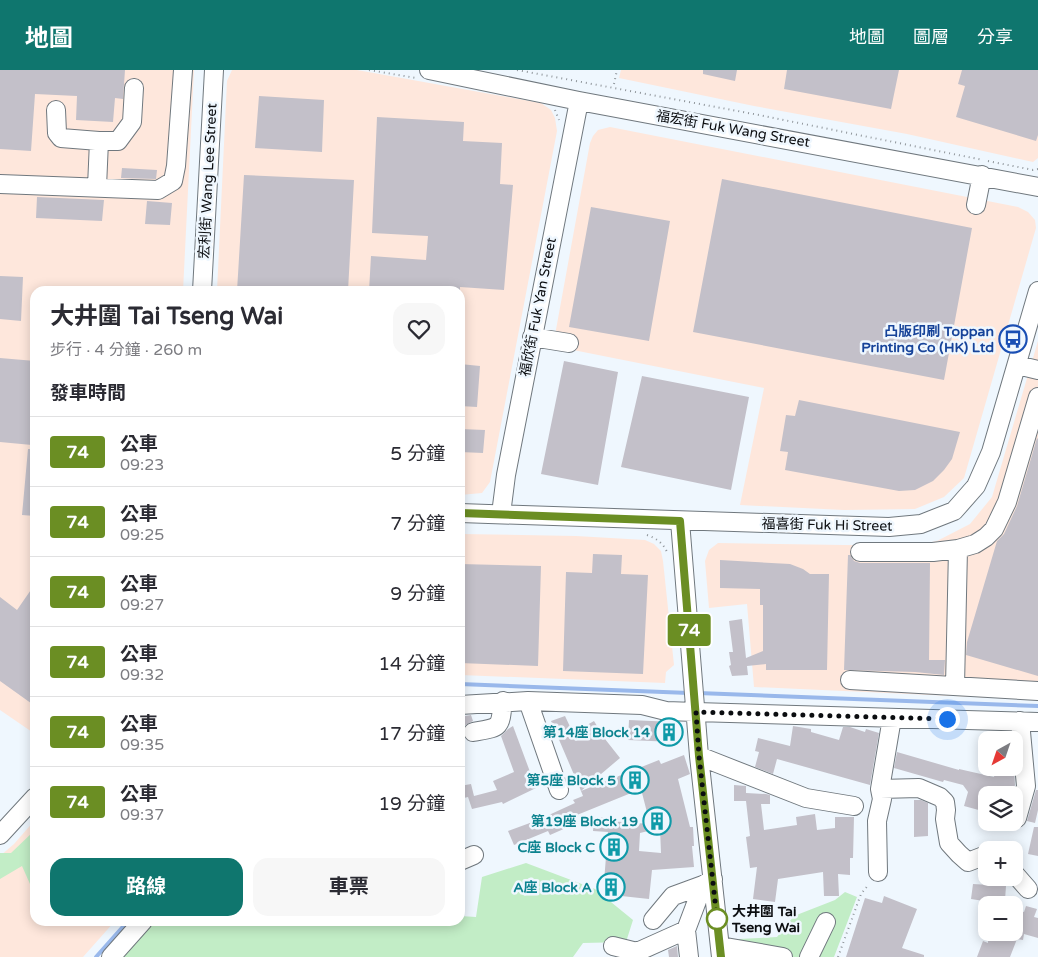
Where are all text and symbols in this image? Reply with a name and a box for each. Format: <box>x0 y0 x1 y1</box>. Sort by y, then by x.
text: 地圖 <box>25 24 73 53</box>
text: 地圖 <box>849 26 885 48</box>
text: 圖層 <box>913 26 949 48</box>
text: 分享 <box>977 26 1013 48</box>
street label: 宏利街 Wang Lee Street <box>195 102 221 259</box>
street label: 福宏街 Fuk Wang Street <box>655 107 812 151</box>
street label: 福欣街 Fuk Yan Street <box>516 235 560 378</box>
text: 大井圍 Tai Tseng Wai <box>50 302 283 331</box>
button: heart <box>393 303 445 355</box>
place label: 凸版印刷 Toppan Printing Co (HK) Ltd <box>861 323 994 356</box>
bus stop icon: 凸版印刷 Toppan Printing Co (HK) Ltd <box>998 324 1028 354</box>
text: 步行 · 4 分鐘 · 260 m <box>50 340 202 360</box>
text: 發車時間 <box>50 382 126 404</box>
text: 公車 <box>120 433 158 455</box>
text: 74 <box>66 441 89 463</box>
text: 5 分鐘 <box>390 443 445 465</box>
text: 09:23 <box>120 455 164 475</box>
text: 公車 <box>120 503 158 525</box>
text: 74 <box>66 511 89 533</box>
text: 7 分鐘 <box>390 513 445 535</box>
street label: 福喜街 Fuk Hi Street <box>761 515 893 535</box>
text: 09:25 <box>120 525 164 545</box>
text: 公車 <box>120 573 158 595</box>
text: 74 <box>66 581 89 603</box>
text: 9 分鐘 <box>390 583 445 605</box>
text: 09:27 <box>120 595 164 615</box>
line badge: 74 <box>666 614 712 646</box>
text: 74 <box>678 619 700 641</box>
text: 公車 <box>120 643 158 665</box>
text: 74 <box>66 651 89 673</box>
text: 14 分鐘 <box>378 653 445 675</box>
text: 09:32 <box>120 665 164 685</box>
your location <box>935 707 960 732</box>
text: 公車 <box>120 713 158 735</box>
building icon: 第14座 Block 14 <box>654 717 684 747</box>
text: 74 <box>66 721 89 743</box>
text: 17 分鐘 <box>378 723 445 745</box>
place label: 第14座 Block 14 <box>543 724 650 741</box>
north arrow <box>978 731 1022 776</box>
map controls <box>978 731 1023 941</box>
text: 09:35 <box>120 735 164 755</box>
building icon: 第5座 Block 5 <box>620 765 650 795</box>
place label: 第5座 Block 5 <box>526 772 616 789</box>
text: 公車 <box>120 783 158 805</box>
button: layers <box>978 786 1023 831</box>
text: 74 <box>66 791 89 813</box>
text: 19 分鐘 <box>378 793 445 815</box>
text: 09:37 <box>120 805 164 825</box>
building icon: 第19座 Block 19 <box>642 806 672 836</box>
place label: 第19座 Block 19 <box>531 813 638 830</box>
building icon: C座 Block C <box>599 832 629 862</box>
place label: C座 Block C <box>518 839 595 856</box>
button: + <box>978 841 1023 886</box>
button: 路線 <box>50 858 243 916</box>
button: 車票 <box>253 858 445 916</box>
building icon: A座 Block A <box>596 872 626 902</box>
place label: A座 Block A <box>513 879 593 896</box>
button: − <box>978 896 1023 941</box>
place label: 大井圍 Tai Tseng Wai <box>731 903 800 936</box>
marker: 大井圍 Tai Tseng Wai <box>706 908 728 930</box>

